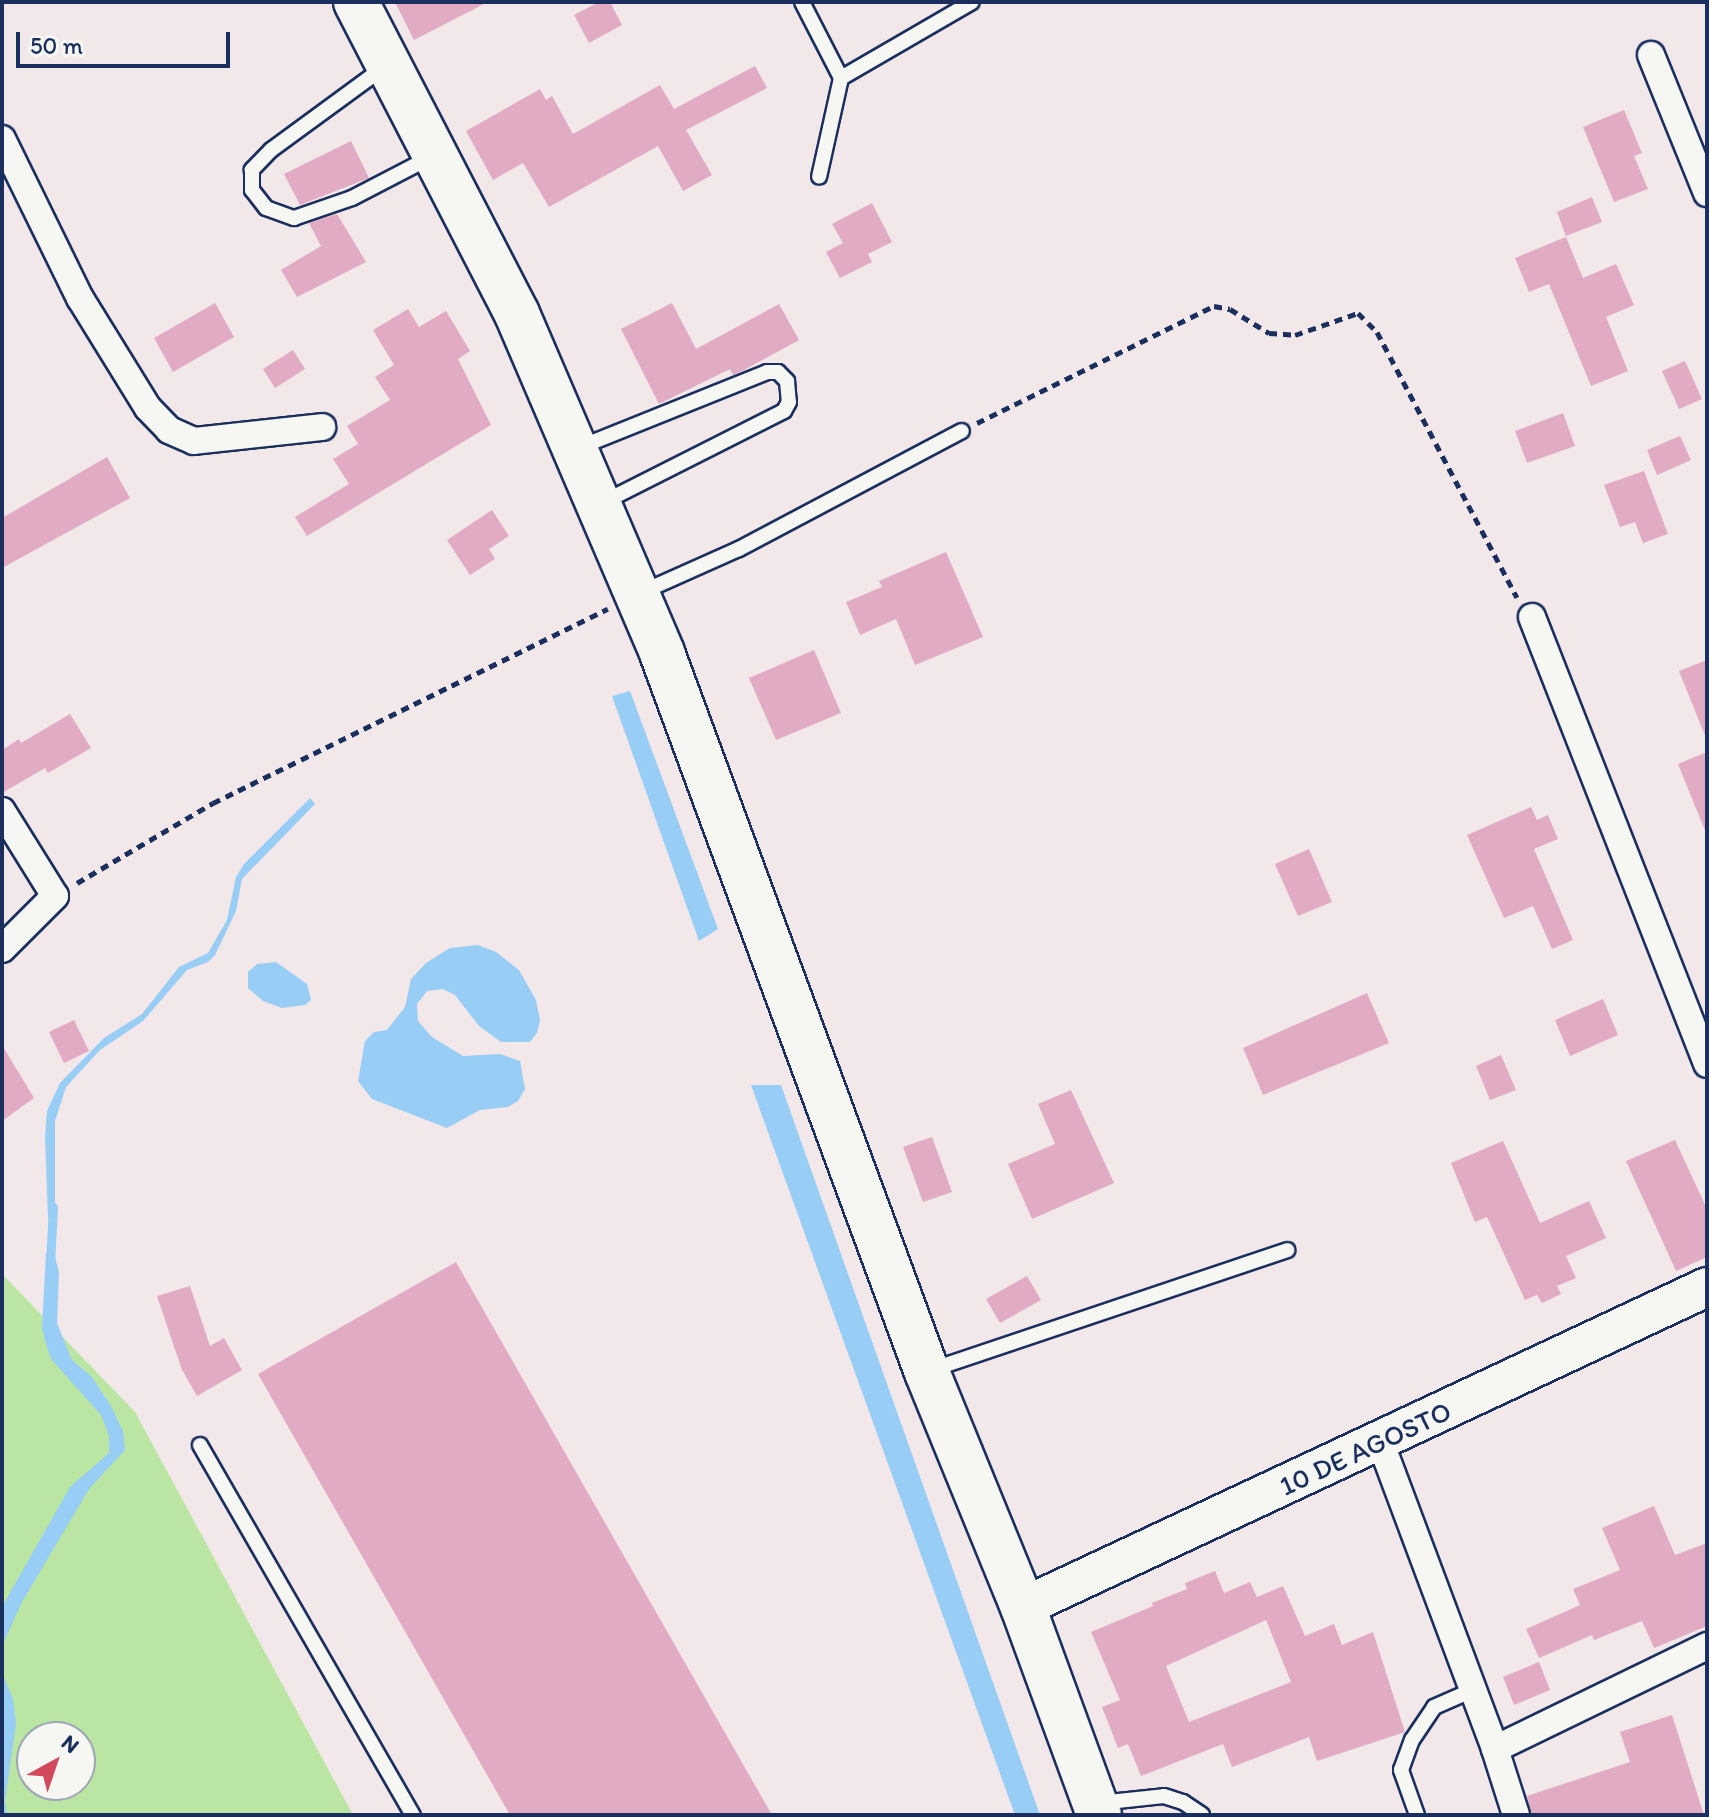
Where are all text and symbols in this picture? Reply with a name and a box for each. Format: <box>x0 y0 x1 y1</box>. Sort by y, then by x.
scale bar <box>20 16 234 66</box>
text: 50 m <box>30 31 83 60</box>
street label: 10 DE AGOSTO <box>1274 1394 1456 1502</box>
north arrow <box>16 1721 96 1801</box>
text: N <box>56 1729 85 1759</box>

